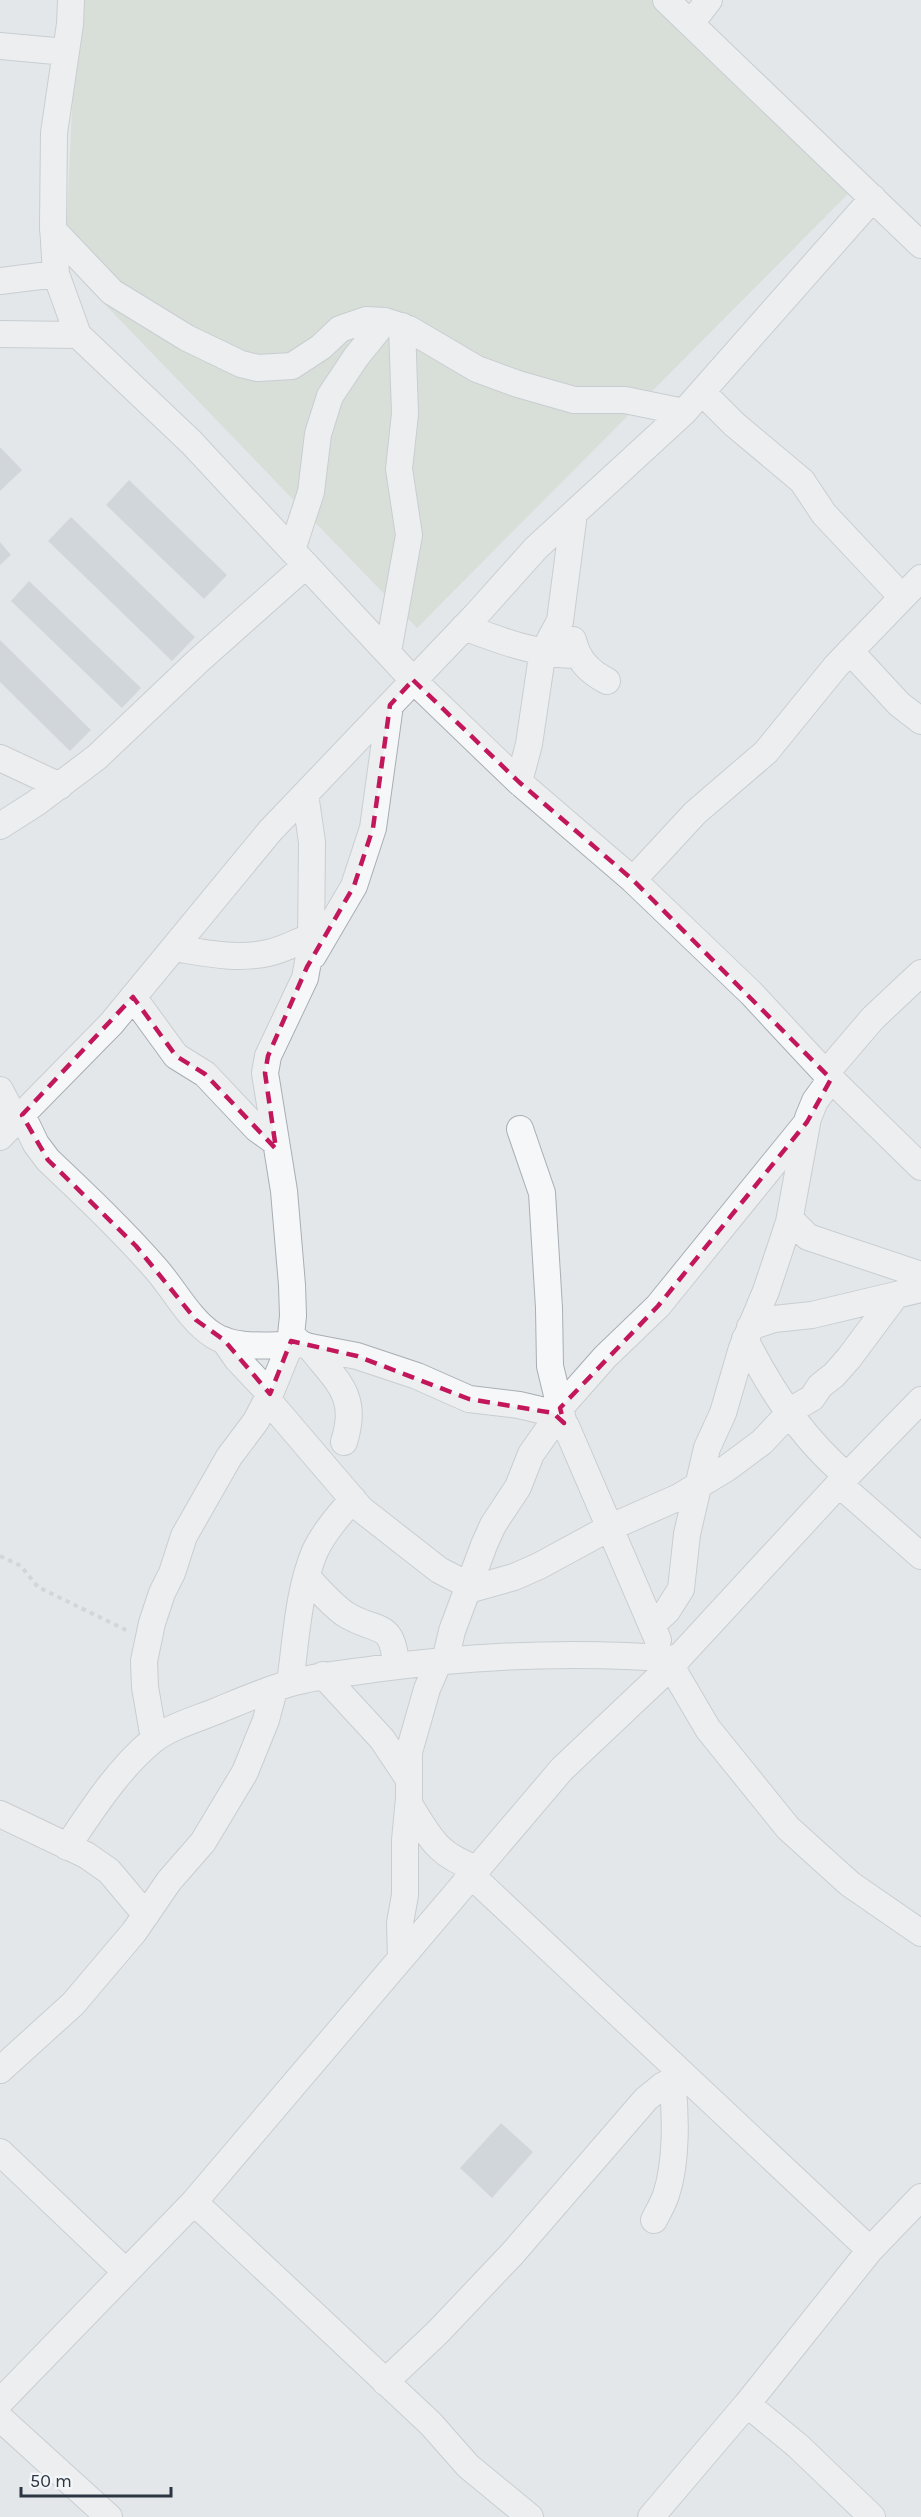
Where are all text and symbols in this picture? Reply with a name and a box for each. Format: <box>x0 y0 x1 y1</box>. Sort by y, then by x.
scale bar <box>21 2460 171 2498</box>
text: 50 m <box>30 2470 72 2492</box>

